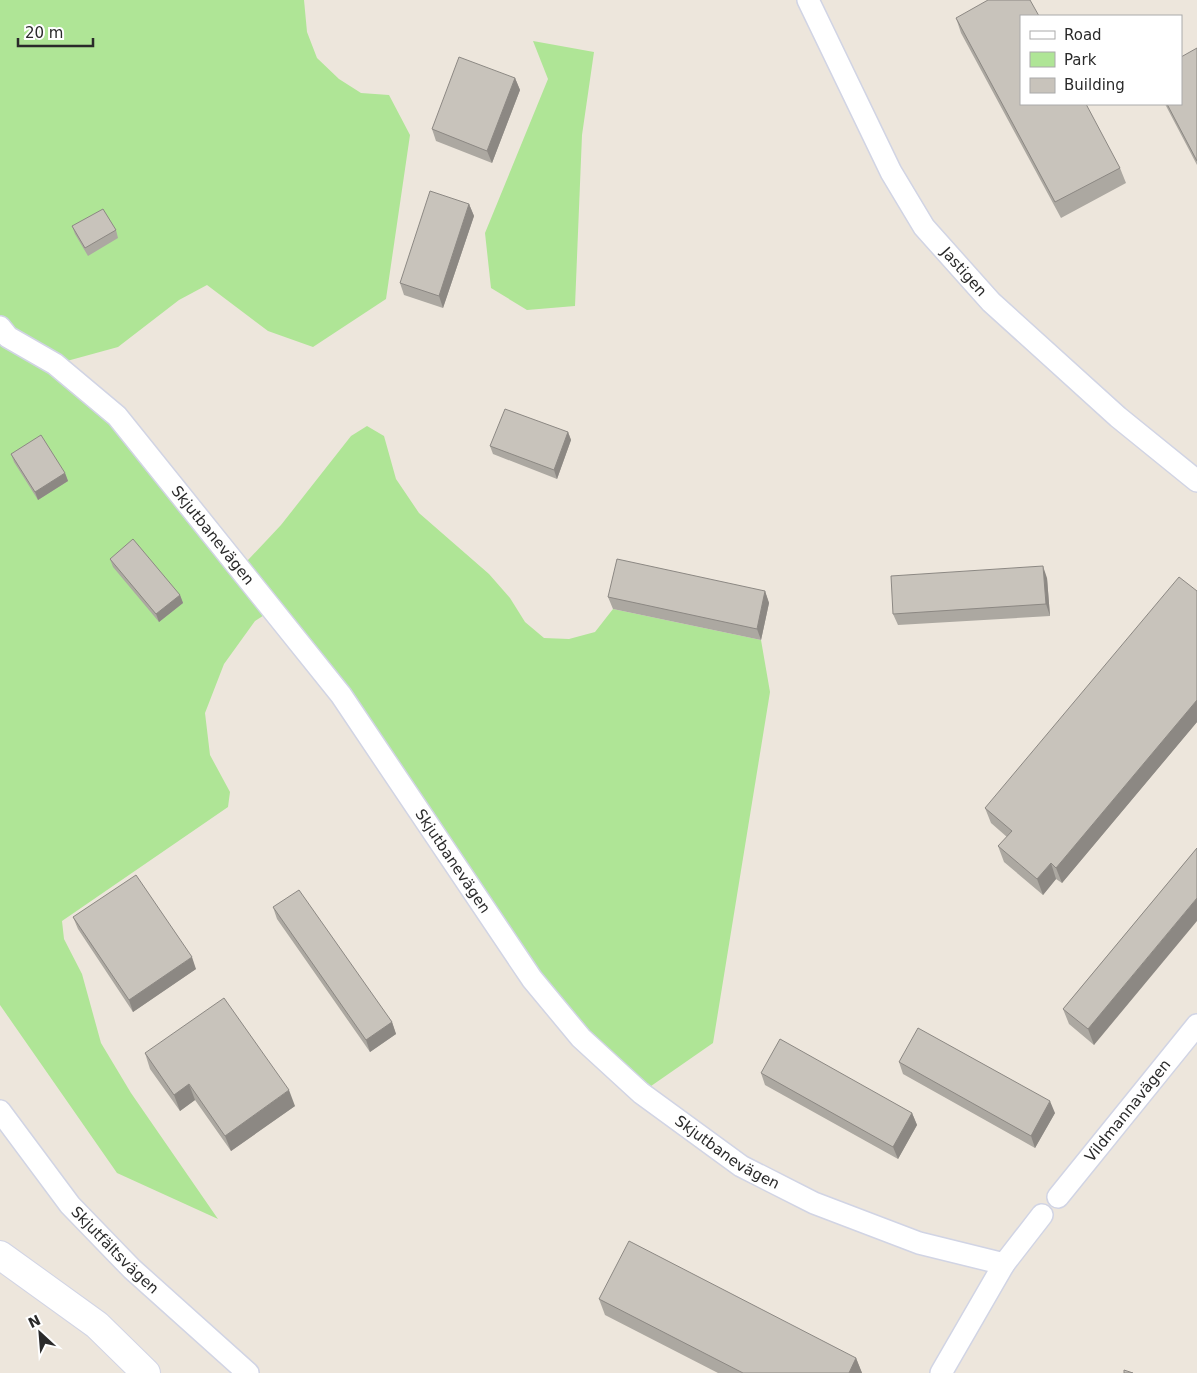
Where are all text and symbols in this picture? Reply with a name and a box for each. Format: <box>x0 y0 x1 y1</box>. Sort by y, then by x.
scale bar <box>18 15 92 47</box>
legend <box>1020 15 1182 105</box>
text: 20 m <box>25 24 63 42</box>
text: Road <box>1064 26 1102 44</box>
text: Park <box>1064 51 1097 69</box>
text: Building <box>1064 76 1125 94</box>
street label: Jastigen <box>937 243 991 300</box>
street label: Skjutbanevägen <box>168 482 258 588</box>
street label: Skjutbanevägen <box>411 806 494 917</box>
street label: Vildmannavägen <box>1081 1056 1174 1165</box>
street label: Skjutbanevägen <box>671 1112 782 1193</box>
street label: Skjutfältsvägen <box>67 1203 163 1298</box>
north arrow <box>15 1308 65 1358</box>
text: N <box>26 1312 43 1331</box>

